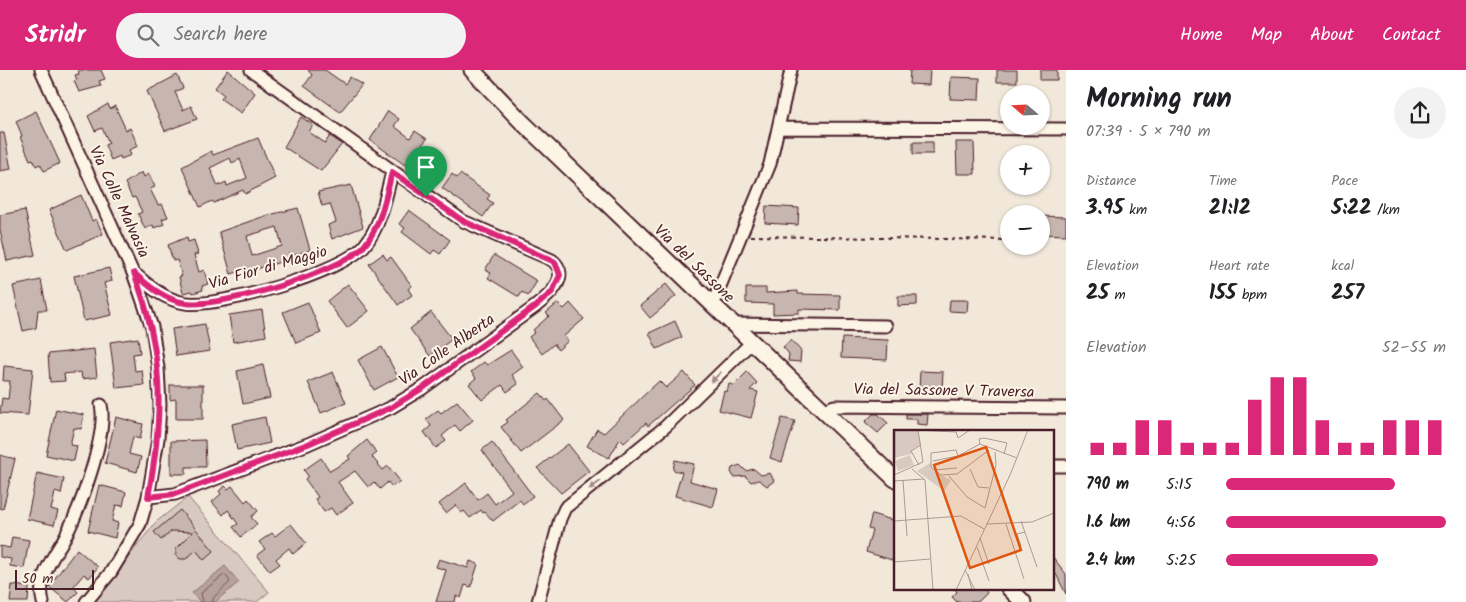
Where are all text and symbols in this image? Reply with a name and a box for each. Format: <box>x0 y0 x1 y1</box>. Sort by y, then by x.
search box <box>116 13 466 58</box>
text: Stridr <box>25 16 86 55</box>
text: Search here <box>174 20 267 50</box>
icon: search <box>134 21 162 49</box>
text: Home <box>1180 21 1223 50</box>
text: Map <box>1251 21 1282 50</box>
text: About <box>1310 21 1354 50</box>
text: Contact <box>1382 21 1441 50</box>
text: Morning run <box>1086 77 1232 122</box>
north arrow <box>1000 85 1050 135</box>
map controls <box>1000 85 1050 255</box>
button: share <box>1394 87 1446 139</box>
text: 07:39 · 5 × 790 m <box>1086 119 1210 144</box>
street label: Via Colle Malvasia <box>82 142 156 262</box>
button: + <box>1000 145 1050 195</box>
pin <box>405 146 447 197</box>
icon: arrive <box>412 153 440 181</box>
text: Distance <box>1086 170 1136 192</box>
text: Time <box>1209 170 1237 192</box>
text: Pace <box>1331 170 1358 192</box>
text: 3.95 <box>1086 192 1124 225</box>
text: 21:12 <box>1209 192 1251 225</box>
text: 5:22 <box>1331 192 1372 225</box>
text: km <box>1124 199 1147 221</box>
text: /km <box>1372 199 1400 221</box>
button: − <box>1000 205 1050 255</box>
street label: Via del Sassone <box>648 219 740 309</box>
street label: Via Fior di Maggio <box>206 239 330 297</box>
text: Elevation <box>1086 255 1139 277</box>
text: Heart rate <box>1209 255 1270 277</box>
text: kcal <box>1331 255 1354 277</box>
text: 25 <box>1086 277 1109 310</box>
text: 155 <box>1209 277 1236 310</box>
text: 257 <box>1331 277 1364 310</box>
text: m <box>1109 284 1126 306</box>
text: bpm <box>1236 284 1267 306</box>
street label: Via Colle Alberta <box>394 307 500 393</box>
text: Elevation <box>1086 335 1147 360</box>
text: 52–55 m <box>1382 335 1446 360</box>
one-way arrow <box>710 371 722 383</box>
street label: Via del Sassone V Traversa <box>853 377 1035 405</box>
inset map <box>894 430 1054 590</box>
text: 790 m <box>1086 472 1129 497</box>
text: 5:15 <box>1166 472 1192 497</box>
one-way arrow <box>588 480 602 490</box>
text: 1.6 km <box>1086 510 1130 535</box>
text: 4:56 <box>1166 510 1196 535</box>
text: 2.4 km <box>1086 548 1135 573</box>
text: 5:25 <box>1166 548 1196 573</box>
scale bar <box>15 567 94 590</box>
text: 50 m <box>22 568 53 590</box>

